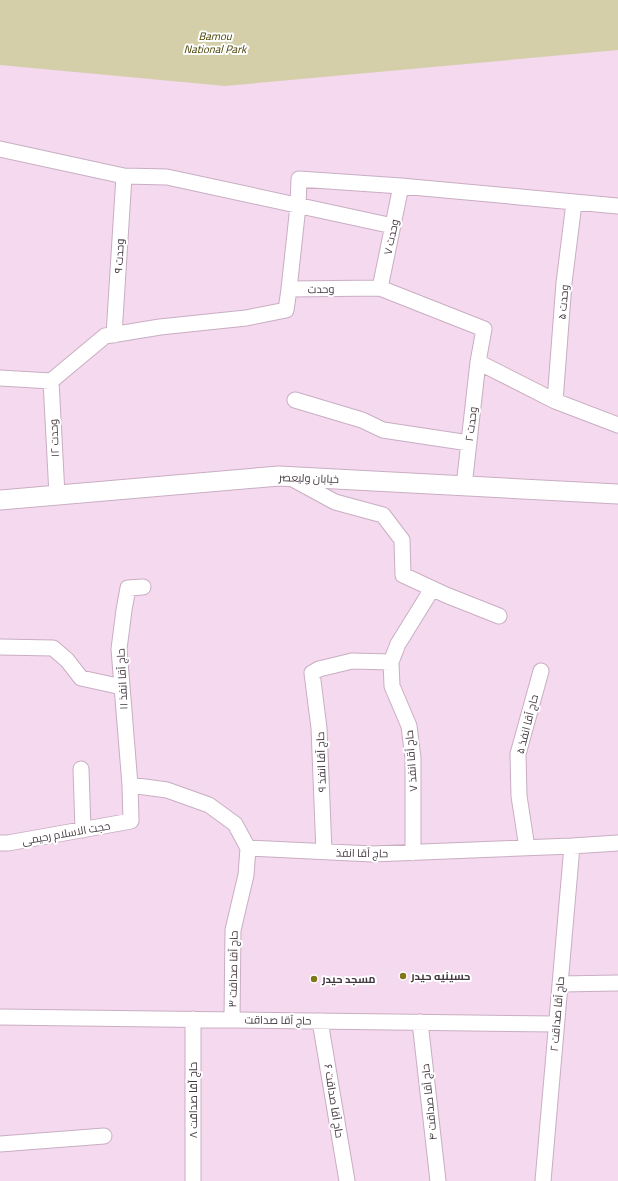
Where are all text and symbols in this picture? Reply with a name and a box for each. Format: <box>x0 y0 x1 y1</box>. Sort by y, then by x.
park label: Bamou National Park <box>184 26 248 59</box>
street label: وحدت ۷ <box>377 217 405 257</box>
street label: وحدت ۹ <box>108 238 130 274</box>
street label: وحدت <box>307 279 335 299</box>
street label: وحدت ۵ <box>552 284 574 320</box>
street label: وحدت ۲ <box>459 405 483 443</box>
street label: وحدت ۱۲ <box>43 418 65 458</box>
street label: خیابان ولیعصر <box>278 467 339 489</box>
street label: حاج آقا انفذ ۱۱ <box>110 648 134 710</box>
street label: حاج آقا انفذ ۵ <box>510 692 544 756</box>
street label: حاج آقا انفذ ۷ <box>399 730 423 792</box>
street label: حاج آقا انفذ ۹ <box>310 731 332 793</box>
street label: حجت الاسلام رحیمی <box>20 815 112 851</box>
street label: حاج آقا انفذ <box>336 843 388 863</box>
street label: حاج آقا صداقت ۳ <box>222 930 244 1008</box>
place label: حسینیه حیدر <box>410 966 470 986</box>
place label: مسجد حیدر <box>321 969 376 989</box>
marker: حسینیه حیدر <box>398 971 408 981</box>
marker: مسجد حیدر <box>309 974 319 984</box>
street label: حاج آقا صداقت ۲ <box>544 976 570 1052</box>
street label: حاج آقا صداقت <box>244 1009 312 1031</box>
street label: حاج آقا صداقت ۸ <box>183 1062 203 1138</box>
street label: حاج آقا صداقت ۶ <box>318 1063 350 1139</box>
street label: حاج آقا صداقت ۴ <box>415 1063 443 1141</box>

